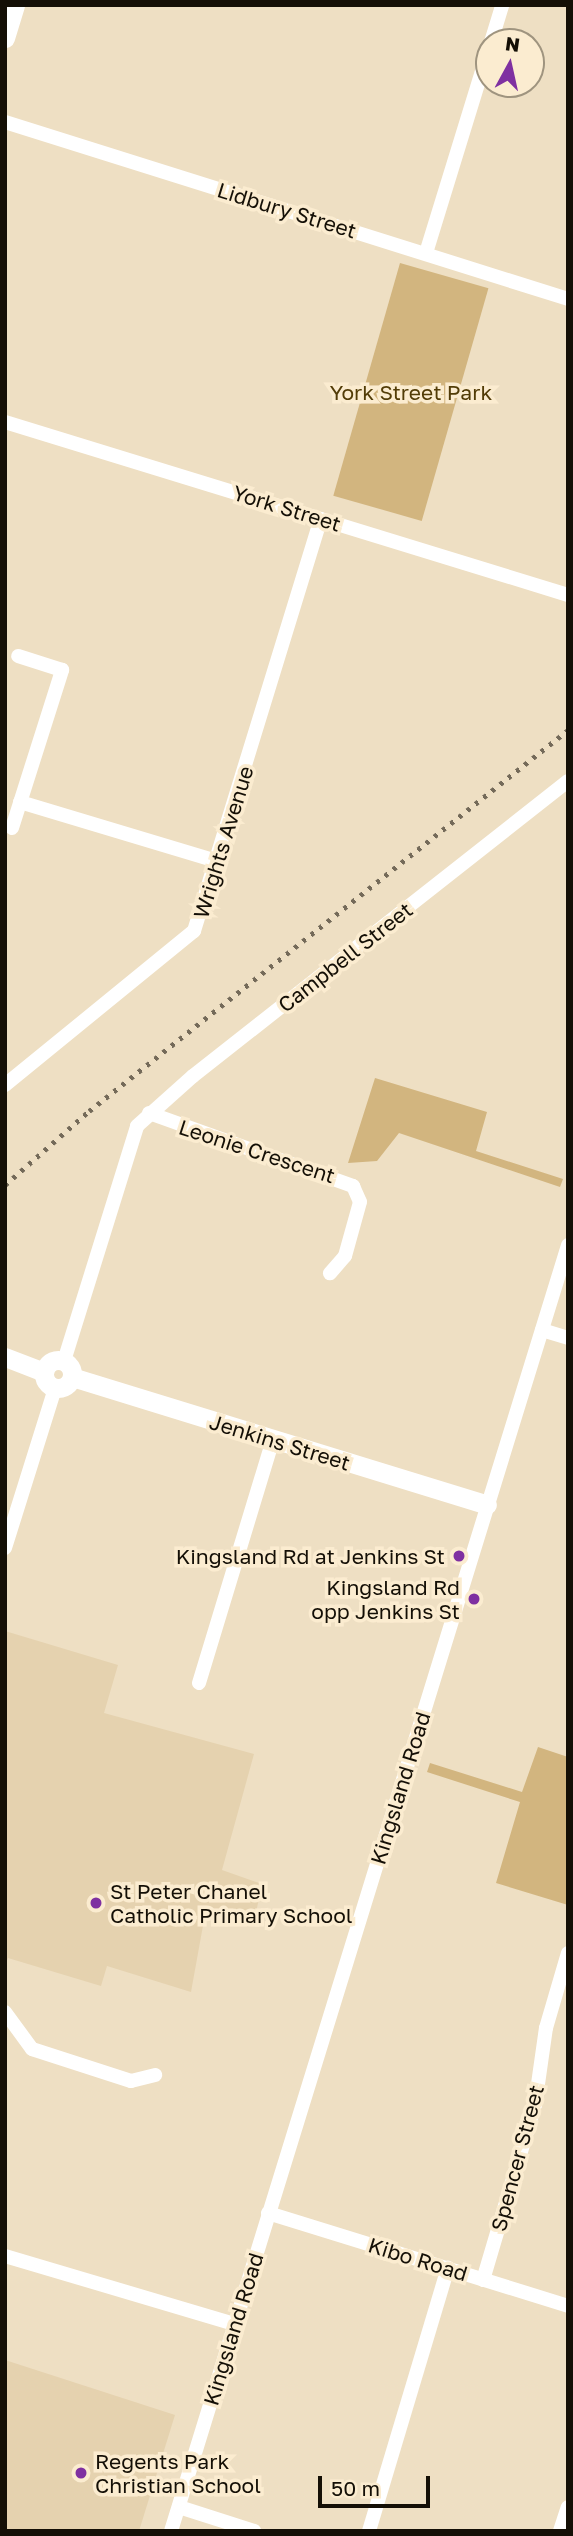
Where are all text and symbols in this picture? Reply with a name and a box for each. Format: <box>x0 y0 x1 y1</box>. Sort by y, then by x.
north arrow <box>475 28 545 98</box>
text: N <box>504 31 521 56</box>
street label: Lidbury Street <box>214 177 360 243</box>
park label: York Street Park <box>330 379 492 405</box>
street label: York Street <box>230 480 344 536</box>
street label: Wrights Avenue <box>188 763 258 921</box>
street label: Campbell Street <box>273 897 417 1017</box>
street label: Leonie Crescent <box>176 1114 338 1188</box>
street label: Jenkins Street <box>207 1409 353 1475</box>
place label: Kingsland Rd at Jenkins St <box>176 1543 445 1569</box>
marker: Kingsland Rd at Jenkins St <box>451 1548 467 1564</box>
place label: Kingsland Rd opp Jenkins St <box>311 1574 460 1624</box>
marker: Kingsland Rd opp Jenkins St <box>466 1591 482 1607</box>
street label: Kingsland Road <box>365 1709 435 1867</box>
place label: St Peter Chanel Catholic Primary School <box>110 1878 352 1928</box>
marker: St Peter Chanel Catholic Primary School <box>88 1895 104 1911</box>
street label: Spencer Street <box>485 2082 549 2234</box>
street label: Kibo Road <box>365 2232 471 2286</box>
street label: Kingsland Road <box>198 2250 268 2408</box>
place label: Regents Park Christian School <box>95 2448 261 2498</box>
scale bar <box>321 2462 433 2506</box>
marker: Regents Park Christian School <box>73 2465 89 2481</box>
text: 50 m <box>331 2475 380 2501</box>

